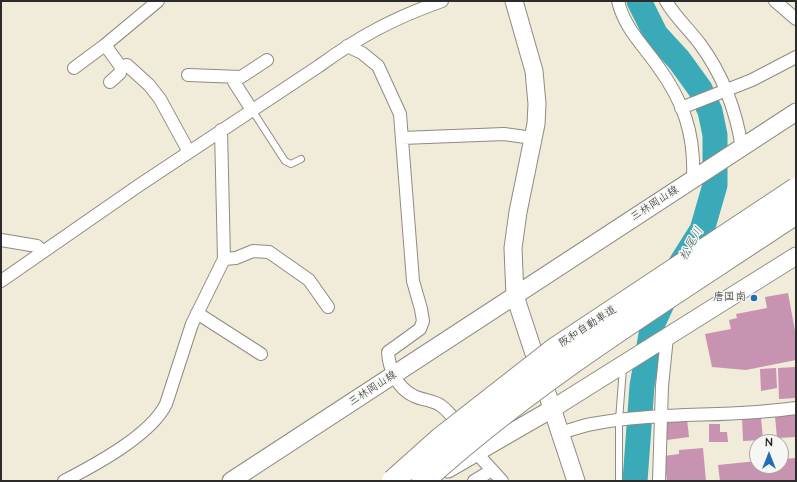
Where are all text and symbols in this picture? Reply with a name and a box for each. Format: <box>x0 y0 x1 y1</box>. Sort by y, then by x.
street label: 三林岡山線 <box>628 183 682 225</box>
water label: 松尾川 <box>677 225 707 263</box>
place label: 唐国南 <box>713 291 746 305</box>
marker: 唐国南 <box>749 293 759 303</box>
street label: 阪和自動車道 <box>557 303 619 351</box>
street label: 三林岡山線 <box>346 368 400 410</box>
north arrow <box>749 434 789 474</box>
text: N <box>766 435 772 450</box>

